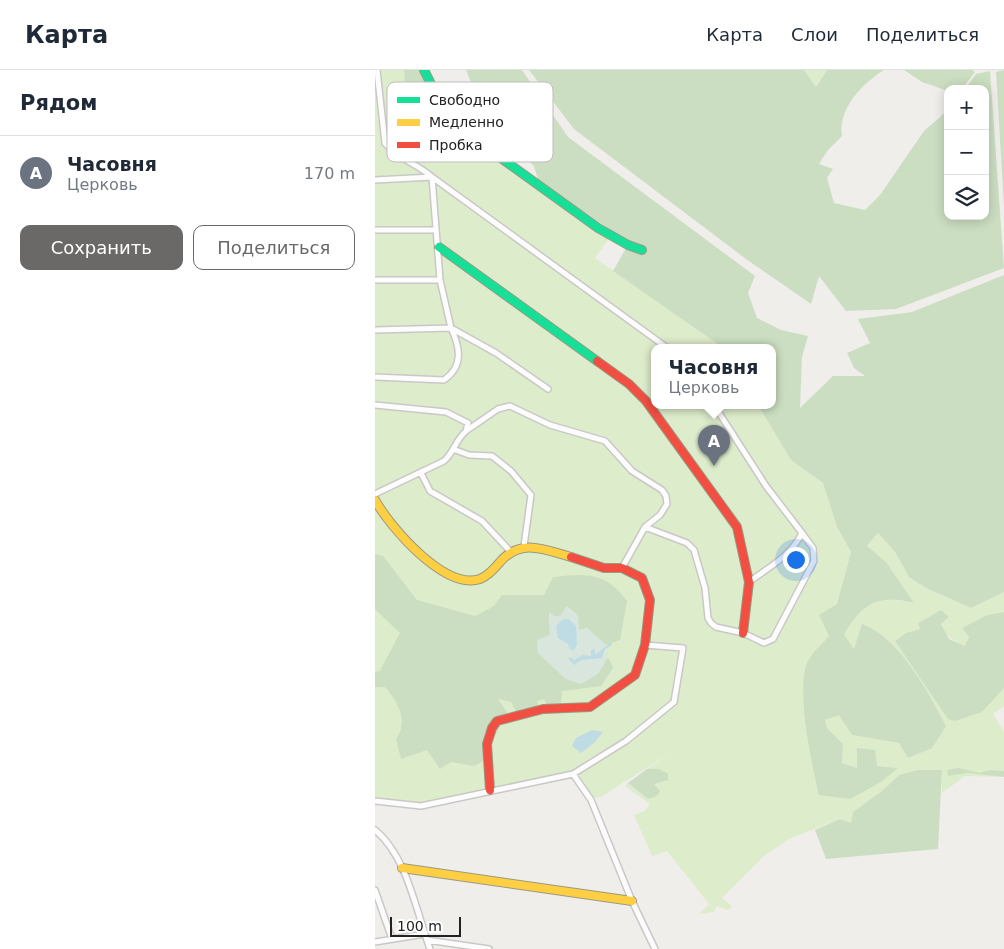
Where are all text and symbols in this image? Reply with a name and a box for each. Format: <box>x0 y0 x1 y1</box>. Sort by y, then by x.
text: Карта <box>25 21 108 49</box>
text: Карта <box>706 24 763 45</box>
text: Слои <box>791 24 838 45</box>
text: Поделиться <box>866 24 979 45</box>
legend <box>387 82 553 162</box>
map controls <box>944 85 989 220</box>
button: + <box>944 85 989 130</box>
text: Рядом <box>20 91 97 115</box>
text: Свободно <box>429 92 500 108</box>
text: Медленно <box>429 114 504 130</box>
button: − <box>944 130 989 175</box>
text: Пробка <box>429 137 483 153</box>
text: Часовня <box>67 153 157 175</box>
text: A <box>30 164 42 183</box>
text: 170 m <box>304 164 355 183</box>
text: Церковь <box>67 175 138 194</box>
button: layers <box>944 175 989 220</box>
button: Сохранить <box>20 225 183 270</box>
button: Поделиться <box>193 225 355 270</box>
popup <box>651 344 776 409</box>
text: Часовня <box>669 356 758 378</box>
text: Церковь <box>669 378 739 397</box>
pin: A <box>698 425 730 466</box>
your location <box>783 547 809 573</box>
scale bar <box>390 914 461 937</box>
text: 100 m <box>397 918 442 934</box>

